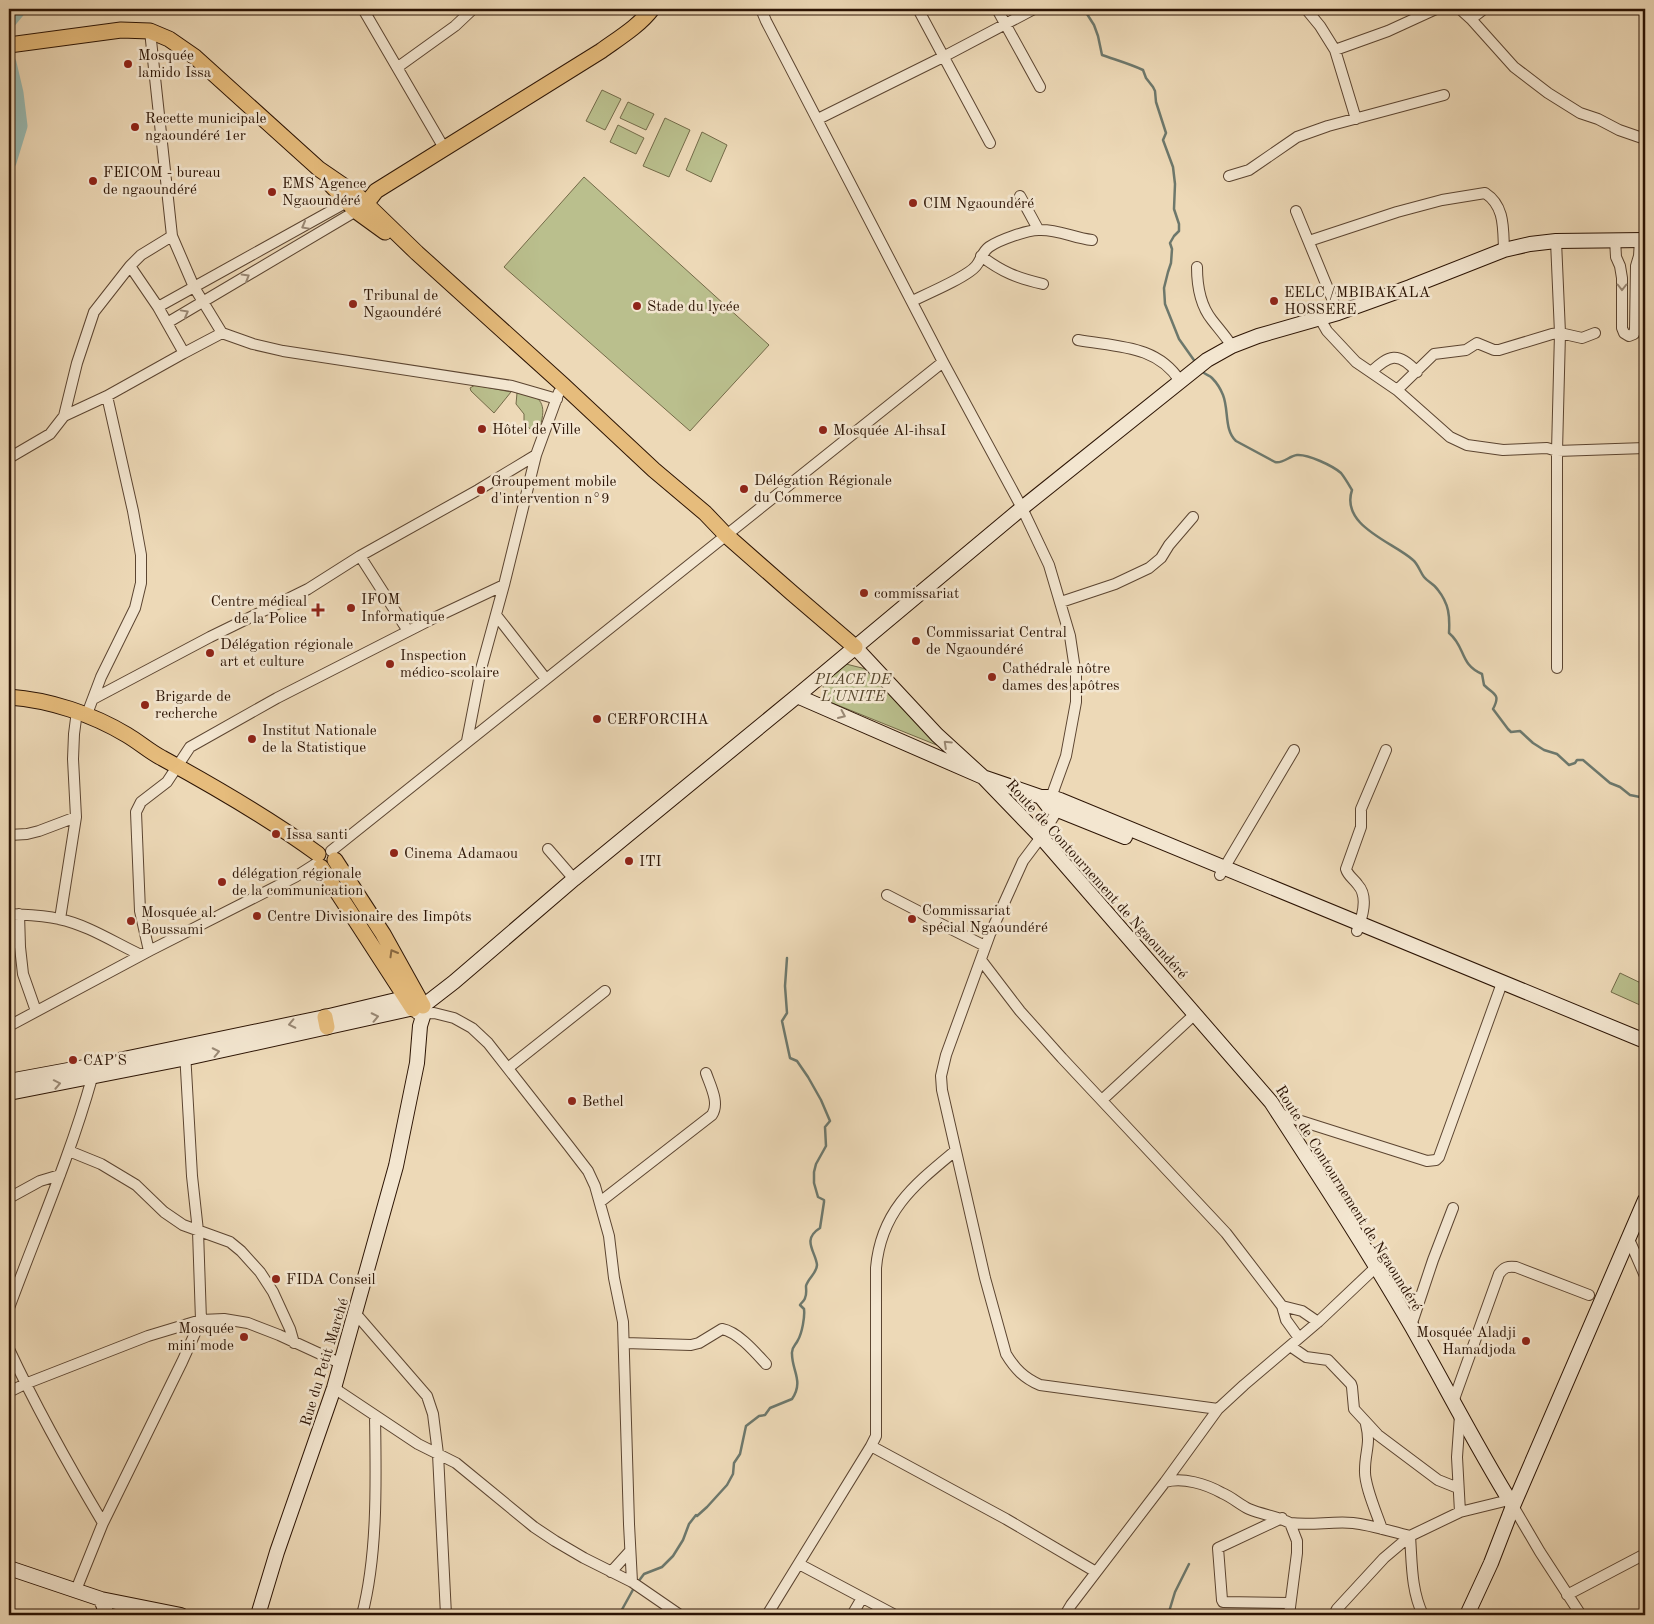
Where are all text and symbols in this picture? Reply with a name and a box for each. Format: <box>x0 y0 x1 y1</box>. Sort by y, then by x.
place label: Mosquée lamido Issa <box>138 49 212 81</box>
marker: Mosquée lamido Issa <box>122 58 134 70</box>
place label: Recette municipale ngaoundéré 1er <box>145 112 267 144</box>
marker: Recette municipale ngaoundéré 1er <box>129 121 141 133</box>
place label: FEICOM - bureau de ngaoundéré <box>103 166 221 198</box>
marker: FEICOM - bureau de ngaoundéré <box>87 175 99 187</box>
place label: EMS Agence Ngaoundéré <box>282 177 367 209</box>
marker: EMS Agence Ngaoundéré <box>266 186 278 198</box>
marker: CIM Ngaoundéré <box>907 197 919 209</box>
place label: CIM Ngaoundéré <box>923 197 1034 212</box>
one-way arrow <box>301 220 310 230</box>
one-way arrow <box>240 274 249 284</box>
one-way arrow <box>1617 284 1627 291</box>
place label: EELC /MBIBAKALA HOSSERE <box>1284 286 1431 318</box>
place label: Tribunal de Ngaoundéré <box>363 289 441 321</box>
marker: EELC /MBIBAKALA HOSSERE <box>1268 295 1280 307</box>
marker: Tribunal de Ngaoundéré <box>347 298 359 310</box>
marker: Stade du lycée <box>631 300 643 312</box>
place label: Stade du lycée <box>647 300 740 315</box>
one-way arrow <box>180 309 189 319</box>
marker: Hôtel de Ville <box>476 423 488 435</box>
place label: Hôtel de Ville <box>492 423 581 438</box>
marker: Mosquée Al-ihsaI <box>817 424 829 436</box>
place label: Mosquée Al-ihsaI <box>833 424 946 439</box>
place label: Délégation Régionale du Commerce <box>754 474 892 506</box>
place label: Groupement mobile d'intervention n°9 <box>491 475 617 507</box>
marker: Délégation Régionale du Commerce <box>738 483 750 495</box>
marker: Groupement mobile d'intervention n°9 <box>475 484 487 496</box>
marker: commissariat <box>858 587 870 599</box>
place label: commissariat <box>874 587 959 602</box>
place label: IFOM Informatique <box>361 593 445 625</box>
place label: Centre médical de la Police <box>211 595 307 627</box>
marker: IFOM Informatique <box>345 602 357 614</box>
marker: Centre médical de la Police <box>311 603 325 617</box>
place label: Commissariat Central de Ngaoundéré <box>926 626 1067 658</box>
marker: Commissariat Central de Ngaoundéré <box>910 635 922 647</box>
place label: Délégation régionale art et culture <box>220 638 353 670</box>
marker: Délégation régionale art et culture <box>204 647 216 659</box>
place label: Inspection médico-scolaire <box>400 649 499 681</box>
marker: Inspection médico-scolaire <box>384 658 396 670</box>
place label: Cathédrale nôtre dames des apôtres <box>1002 662 1120 694</box>
marker: Cathédrale nôtre dames des apôtres <box>986 671 998 683</box>
park label: PLACE DE L'UNITE <box>814 673 893 705</box>
place label: Brigarde de recherche <box>155 690 231 722</box>
marker: Brigarde de recherche <box>139 699 151 711</box>
one-way arrow <box>837 709 846 720</box>
marker: CERFORCIHA <box>591 713 603 725</box>
place label: CERFORCIHA <box>607 713 709 728</box>
place label: Institut Nationale de la Statistique <box>262 724 377 756</box>
marker: Institut Nationale de la Statistique <box>246 733 258 745</box>
one-way arrow <box>944 741 953 750</box>
street label: Route de Contournement de Ngaoundéré <box>1002 777 1189 983</box>
marker: Issa santi <box>270 828 282 840</box>
place label: Issa santi <box>286 828 348 843</box>
marker: Cinema Adamaou <box>388 847 400 859</box>
place label: Cinema Adamaou <box>404 847 518 862</box>
marker: ITI <box>623 855 635 867</box>
place label: ITI <box>639 855 662 870</box>
place label: délégation régionale de la communication <box>232 867 363 899</box>
marker: délégation régionale de la communication <box>216 876 228 888</box>
place label: Commissariat spécial Ngaoundéré <box>922 904 1048 936</box>
place label: Mosquée al. Boussami <box>141 906 217 938</box>
marker: Centre Divisionaire des Iimpôts <box>251 910 263 922</box>
place label: Centre Divisionaire des Iimpôts <box>267 910 471 925</box>
marker: Commissariat spécial Ngaoundéré <box>906 913 918 925</box>
marker: Mosquée al. Boussami <box>125 915 137 927</box>
one-way arrow <box>390 949 400 958</box>
one-way arrow <box>370 1012 379 1023</box>
one-way arrow <box>287 1018 296 1028</box>
one-way arrow <box>211 1047 220 1058</box>
marker: CAP'S <box>67 1054 79 1066</box>
place label: CAP'S <box>83 1054 127 1069</box>
one-way arrow <box>52 1080 61 1090</box>
street label: Route de Contournement de Ngaoundéré <box>1272 1083 1424 1314</box>
marker: Bethel <box>566 1095 578 1107</box>
place label: Bethel <box>582 1095 624 1110</box>
marker: FIDA Conseil <box>270 1273 282 1285</box>
place label: FIDA Conseil <box>286 1273 376 1288</box>
street label: Rue du Petit Marché <box>299 1297 352 1428</box>
place label: Mosquée mini mode <box>168 1322 234 1354</box>
place label: Mosquée Aladji Hamadjoda <box>1416 1326 1517 1358</box>
marker: Mosquée mini mode <box>238 1331 250 1343</box>
marker: Mosquée Aladji Hamadjoda <box>1520 1335 1532 1347</box>

